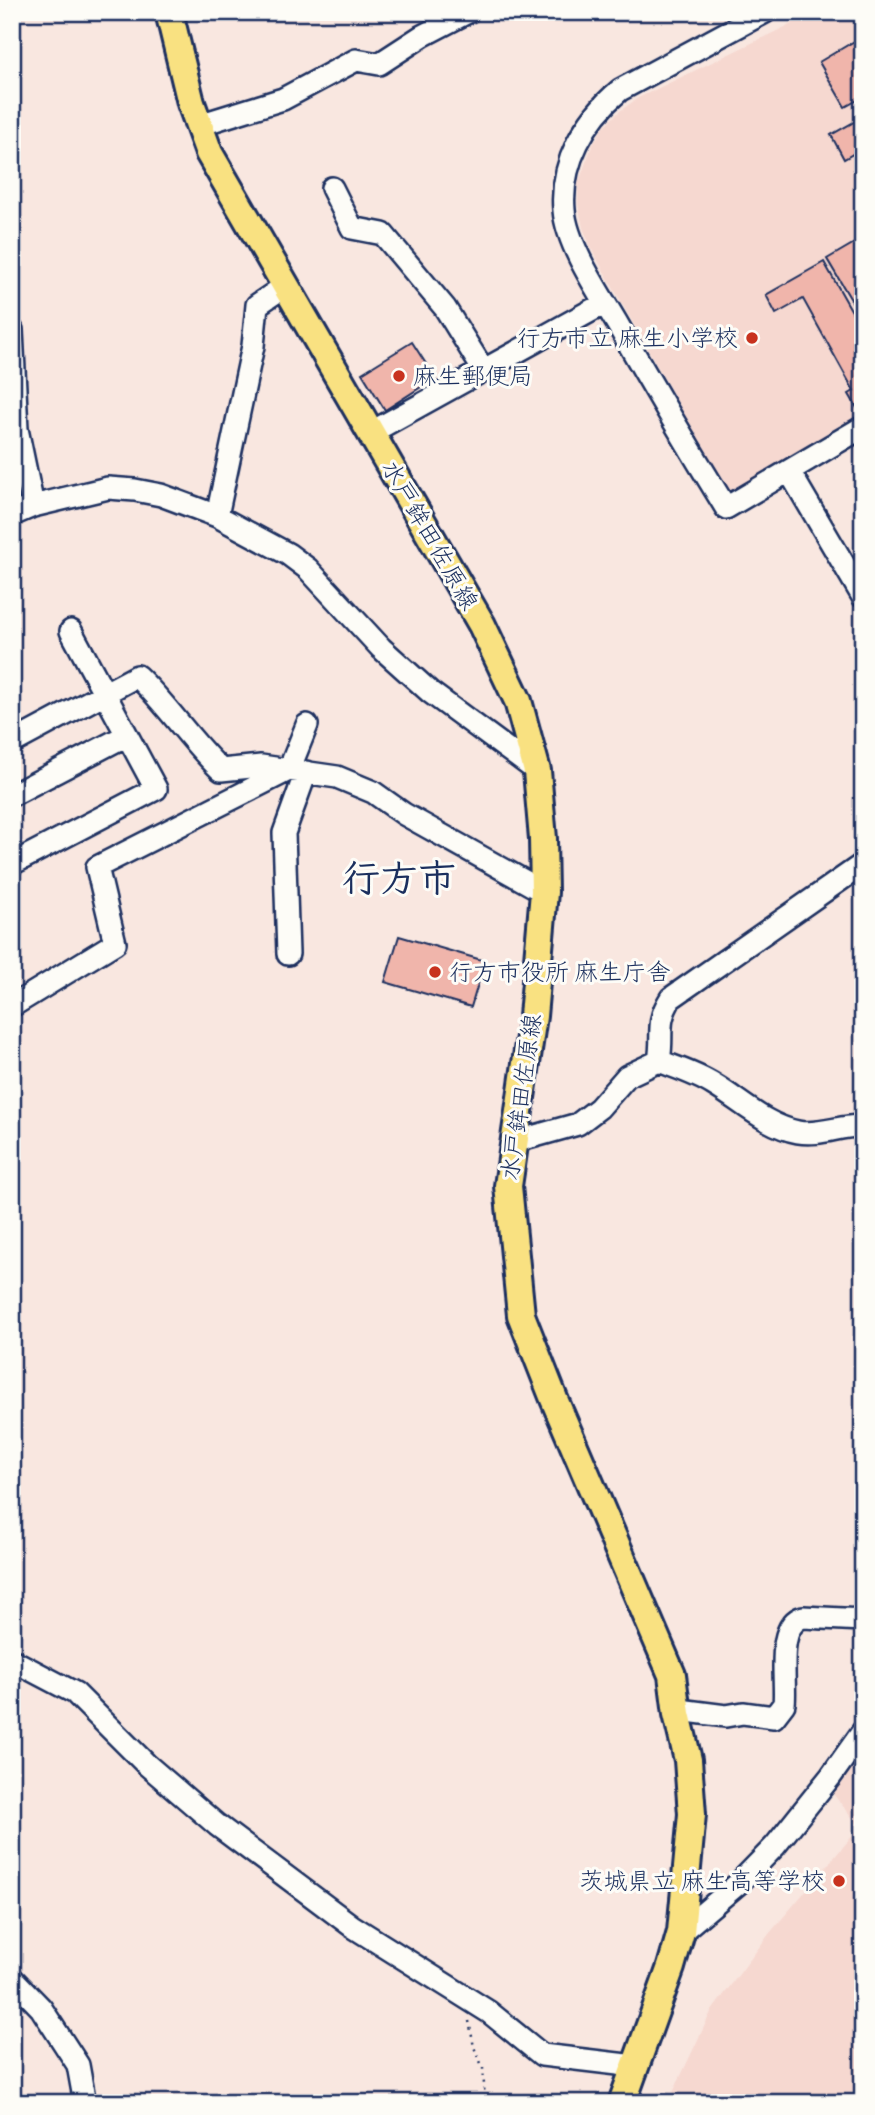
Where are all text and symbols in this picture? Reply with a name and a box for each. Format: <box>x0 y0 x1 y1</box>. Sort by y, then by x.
place label: 行方市立 麻生小学校 <box>517 323 738 352</box>
marker: 行方市立 麻生小学校 <box>744 330 760 346</box>
place label: 麻生郵便局 <box>413 361 533 390</box>
marker: 麻生郵便局 <box>391 368 407 384</box>
street label: 水戸鉾田佐原線 <box>376 455 485 615</box>
district label: 行方市 <box>342 855 456 901</box>
place label: 行方市役所 麻生庁舎 <box>449 957 670 986</box>
marker: 行方市役所 麻生庁舎 <box>427 964 443 980</box>
street label: 水戸鉾田佐原線 <box>494 1012 547 1182</box>
place label: 茨城県立 麻生高等学校 <box>580 1866 825 1895</box>
marker: 茨城県立 麻生高等学校 <box>831 1873 847 1889</box>

